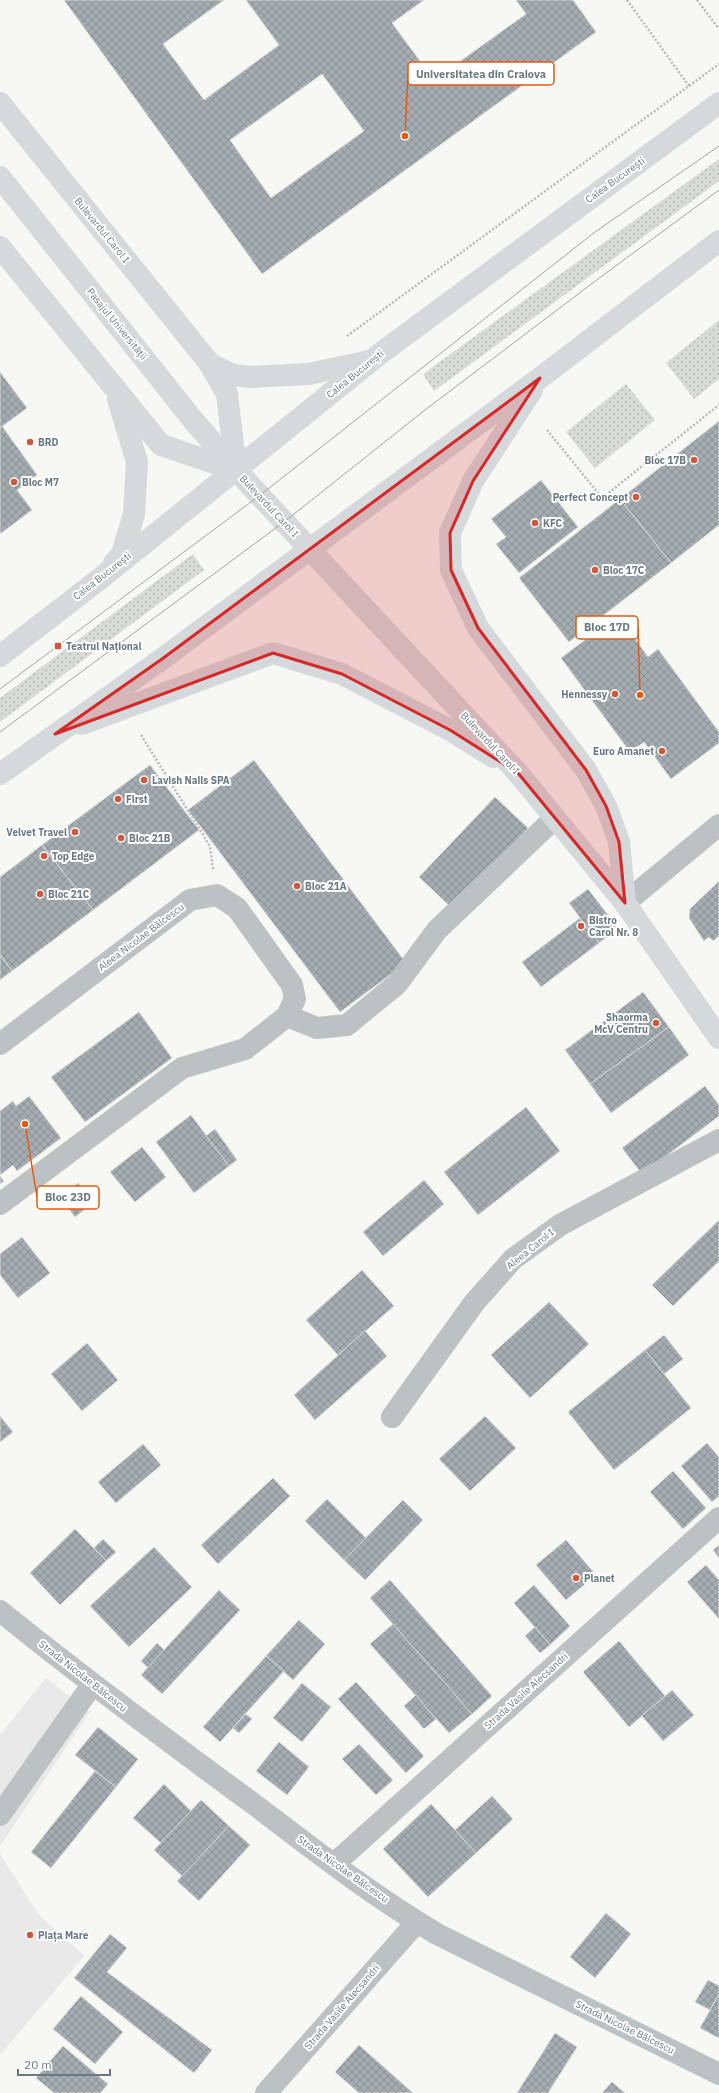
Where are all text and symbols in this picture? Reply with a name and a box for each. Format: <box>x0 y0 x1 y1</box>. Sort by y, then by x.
callout: Universitatea din Craiova <box>408 62 554 85</box>
text: Universitatea din Craiova <box>416 67 546 81</box>
street label: Calea București <box>583 154 647 206</box>
street label: Bulevardul Carol I <box>72 195 132 265</box>
street label: Pasajul Universității <box>84 286 150 362</box>
street label: Calea București <box>324 347 386 401</box>
place label: BRD <box>38 436 58 449</box>
marker: BRD <box>25 437 35 447</box>
place label: Bloc 17B <box>644 454 686 467</box>
marker: Bloc 17B <box>689 455 699 465</box>
street label: Bulevardul Carol I <box>237 472 301 540</box>
place label: Bloc M7 <box>22 476 59 489</box>
marker: Bloc M7 <box>9 477 19 487</box>
place label: Perfect Concept <box>553 491 628 504</box>
marker: Perfect Concept <box>631 492 641 502</box>
place label: KFC <box>543 517 563 530</box>
marker: KFC <box>530 518 540 528</box>
street label: Calea București <box>70 549 134 603</box>
place label: Bloc 17C <box>603 564 645 577</box>
marker: Bloc 17C <box>590 565 600 575</box>
callout: Bloc 17D <box>576 616 638 639</box>
text: Bloc 17D <box>584 620 630 634</box>
place label: Teatrul Național <box>66 640 142 653</box>
marker: Teatrul Național <box>53 641 63 651</box>
place label: Hennessy <box>561 688 608 701</box>
marker: Hennessy <box>610 689 620 699</box>
street label: Bulevardul Carol I <box>458 709 522 777</box>
place label: Euro Amanet <box>593 745 654 758</box>
marker: Euro Amanet <box>657 746 667 756</box>
place label: Lavish Nails SPA <box>152 774 230 787</box>
marker: Lavish Nails SPA <box>139 775 149 785</box>
place label: First <box>126 793 148 806</box>
marker: First <box>113 794 123 804</box>
place label: Velvet Travel <box>6 826 67 839</box>
marker: Velvet Travel <box>70 827 80 837</box>
place label: Bloc 21B <box>129 832 171 845</box>
marker: Bloc 21B <box>116 833 126 843</box>
place label: Top Edge <box>52 850 95 863</box>
marker: Top Edge <box>39 851 49 861</box>
place label: Bloc 21A <box>305 880 347 893</box>
marker: Bloc 21A <box>292 881 302 891</box>
place label: Bloc 21C <box>48 888 90 901</box>
marker: Bloc 21C <box>35 889 45 899</box>
street label: Aleea Nicolae Bălcescu <box>95 900 187 974</box>
place label: Bistro Carol Nr. 8 <box>589 914 638 939</box>
marker: Bistro Carol Nr. 8 <box>576 921 586 931</box>
place label: Shaorma McV Centru <box>594 1011 648 1036</box>
marker: Shaorma McV Centru <box>651 1018 661 1028</box>
callout: Bloc 23D <box>37 1186 99 1209</box>
text: Bloc 23D <box>45 1190 91 1204</box>
street label: Aleea Carol I <box>503 1226 557 1272</box>
place label: Planet <box>584 1572 615 1585</box>
marker: Planet <box>571 1573 581 1583</box>
street label: Strada Nicolae Bălcescu <box>36 1637 130 1715</box>
street label: Strada Vasile Alecsandri <box>481 1650 571 1732</box>
street label: Strada Nicolae Bălcescu <box>295 1833 391 1905</box>
place label: Piața Mare <box>38 1929 89 1942</box>
marker: Piața Mare <box>25 1930 35 1940</box>
street label: Strada Vasile Alecsandri <box>302 1962 382 2052</box>
street label: Strada Nicolae Bălcescu <box>573 1997 677 2057</box>
scale bar <box>18 2051 110 2077</box>
text: 20 m <box>24 2057 52 2072</box>

